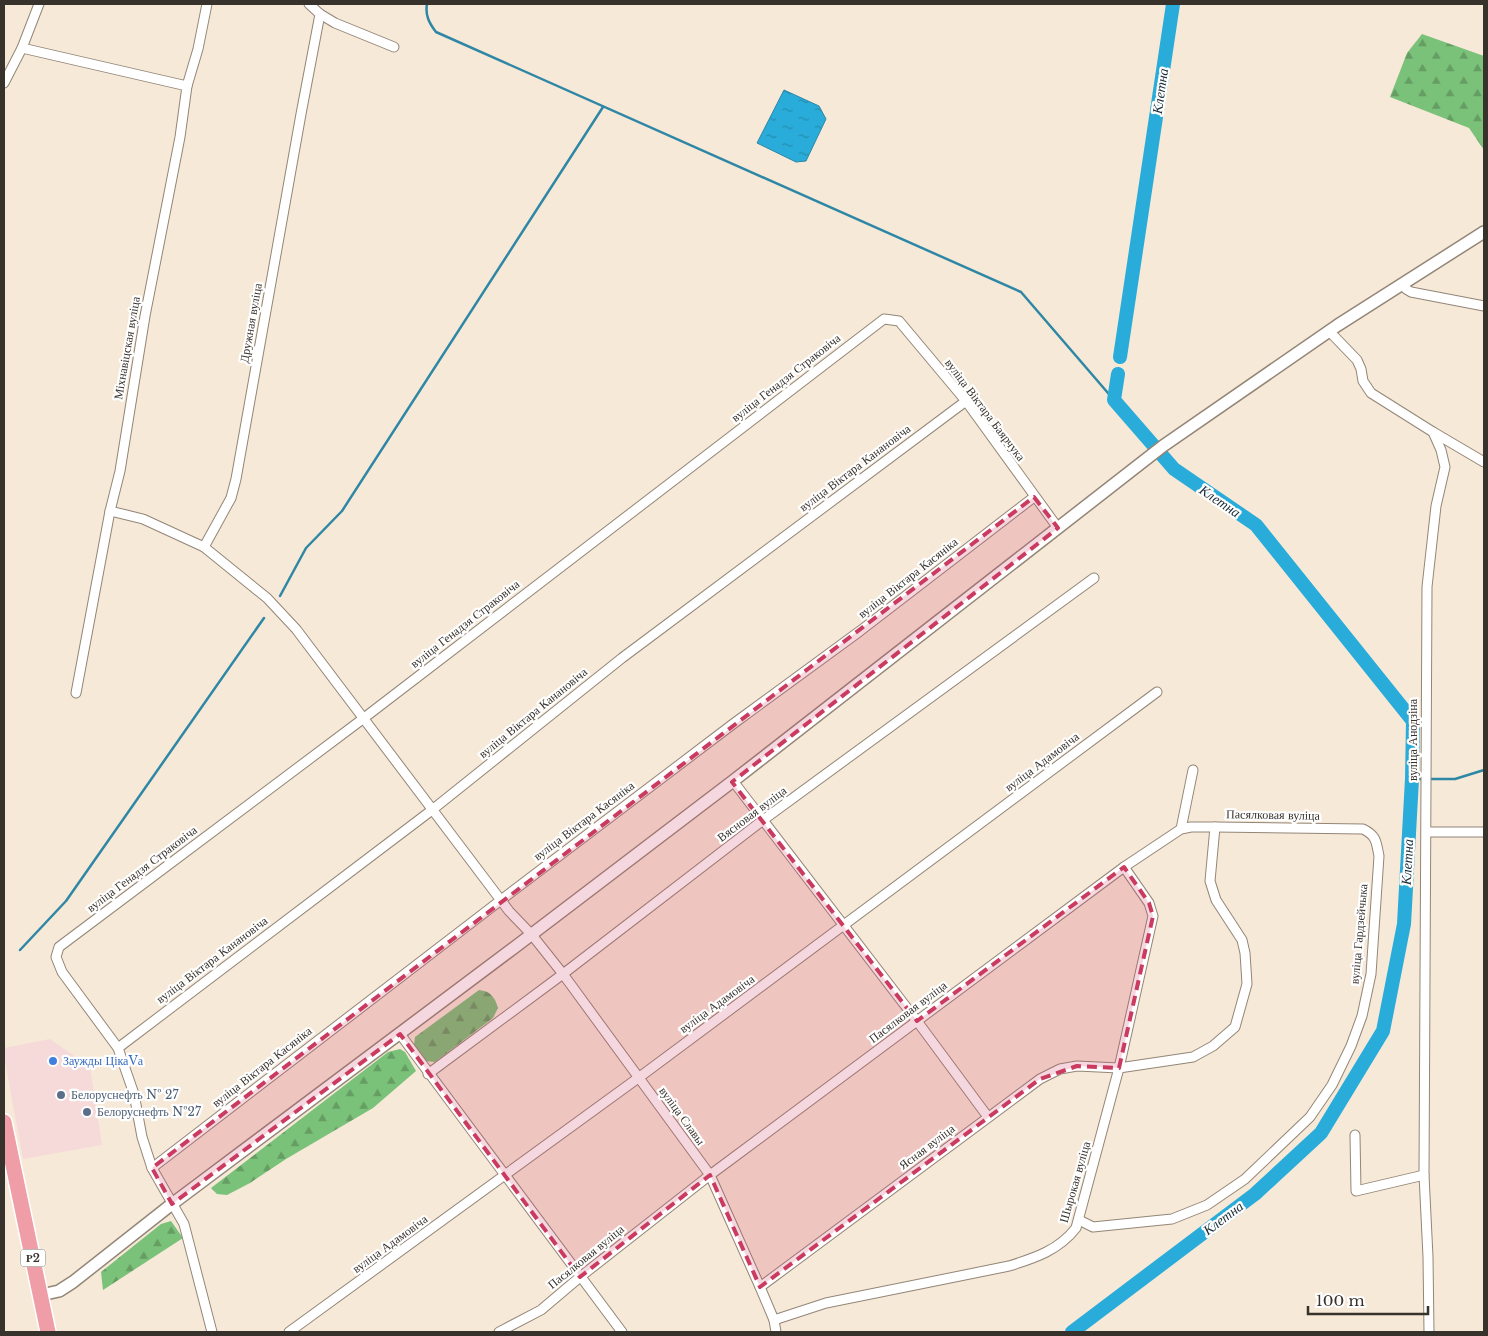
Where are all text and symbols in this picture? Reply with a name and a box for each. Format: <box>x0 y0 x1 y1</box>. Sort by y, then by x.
water label: Клетна <box>1148 67 1172 116</box>
street label: Дружная вуліца <box>236 281 265 364</box>
street label: Міхнавіцская вуліца <box>110 295 143 401</box>
street label: вуліца Генадзя Страковіча <box>728 330 844 425</box>
street label: вуліца Віктара Баярчука <box>942 356 1029 464</box>
street label: вуліца Віктара Канановіча <box>796 420 914 514</box>
water label: Клетна <box>1195 480 1244 521</box>
street label: вуліца Віктара Касяніка <box>855 534 961 621</box>
street label: вуліца Генадзя Страковіча <box>407 576 523 671</box>
street label: вуліца Віктара Канановіча <box>475 664 591 761</box>
street label: вуліца Анодзіна <box>1405 698 1420 781</box>
street label: вуліца Адамовіча <box>1002 728 1082 794</box>
street label: вуліца Віктара Касяніка <box>530 777 638 863</box>
street label: Вясновая вуліца <box>714 782 790 845</box>
street label: Пасялковая вуліца <box>1226 806 1321 823</box>
street label: вуліца Генадзя Страковіча <box>83 822 200 915</box>
water label: Клетна <box>1397 839 1417 886</box>
street label: вуліца Гардзейчыка <box>1347 882 1370 985</box>
street label: вуліца Віктара Канановіча <box>153 912 271 1006</box>
street label: вуліца Адамовіча <box>676 971 758 1036</box>
street label: Пасялковая вуліца <box>866 977 950 1046</box>
street label: вуліца Віктара Касяніка <box>209 1023 315 1110</box>
place label: Заужды ЦікаVа <box>63 1053 144 1068</box>
marker: Заужды ЦікаVа <box>47 1055 59 1067</box>
street label: вуліца Славы <box>656 1084 709 1148</box>
place label: Белоруснефть № 27 <box>71 1087 179 1102</box>
marker: Белоруснефть № 27 <box>55 1089 67 1101</box>
place label: Белоруснефть №27 <box>97 1104 202 1119</box>
marker: Белоруснефть №27 <box>81 1106 93 1118</box>
street label: Ясная вуліца <box>896 1120 958 1172</box>
street label: Шырокая вуліца <box>1056 1139 1093 1224</box>
water label: Клетна <box>1198 1197 1247 1240</box>
street label: вуліца Адамовіча <box>349 1211 431 1276</box>
street label: Пасялковая вуліца <box>545 1221 627 1292</box>
road number: Р2 <box>20 1250 46 1266</box>
scale bar <box>1308 1284 1428 1316</box>
text: 100 m <box>1316 1291 1365 1310</box>

